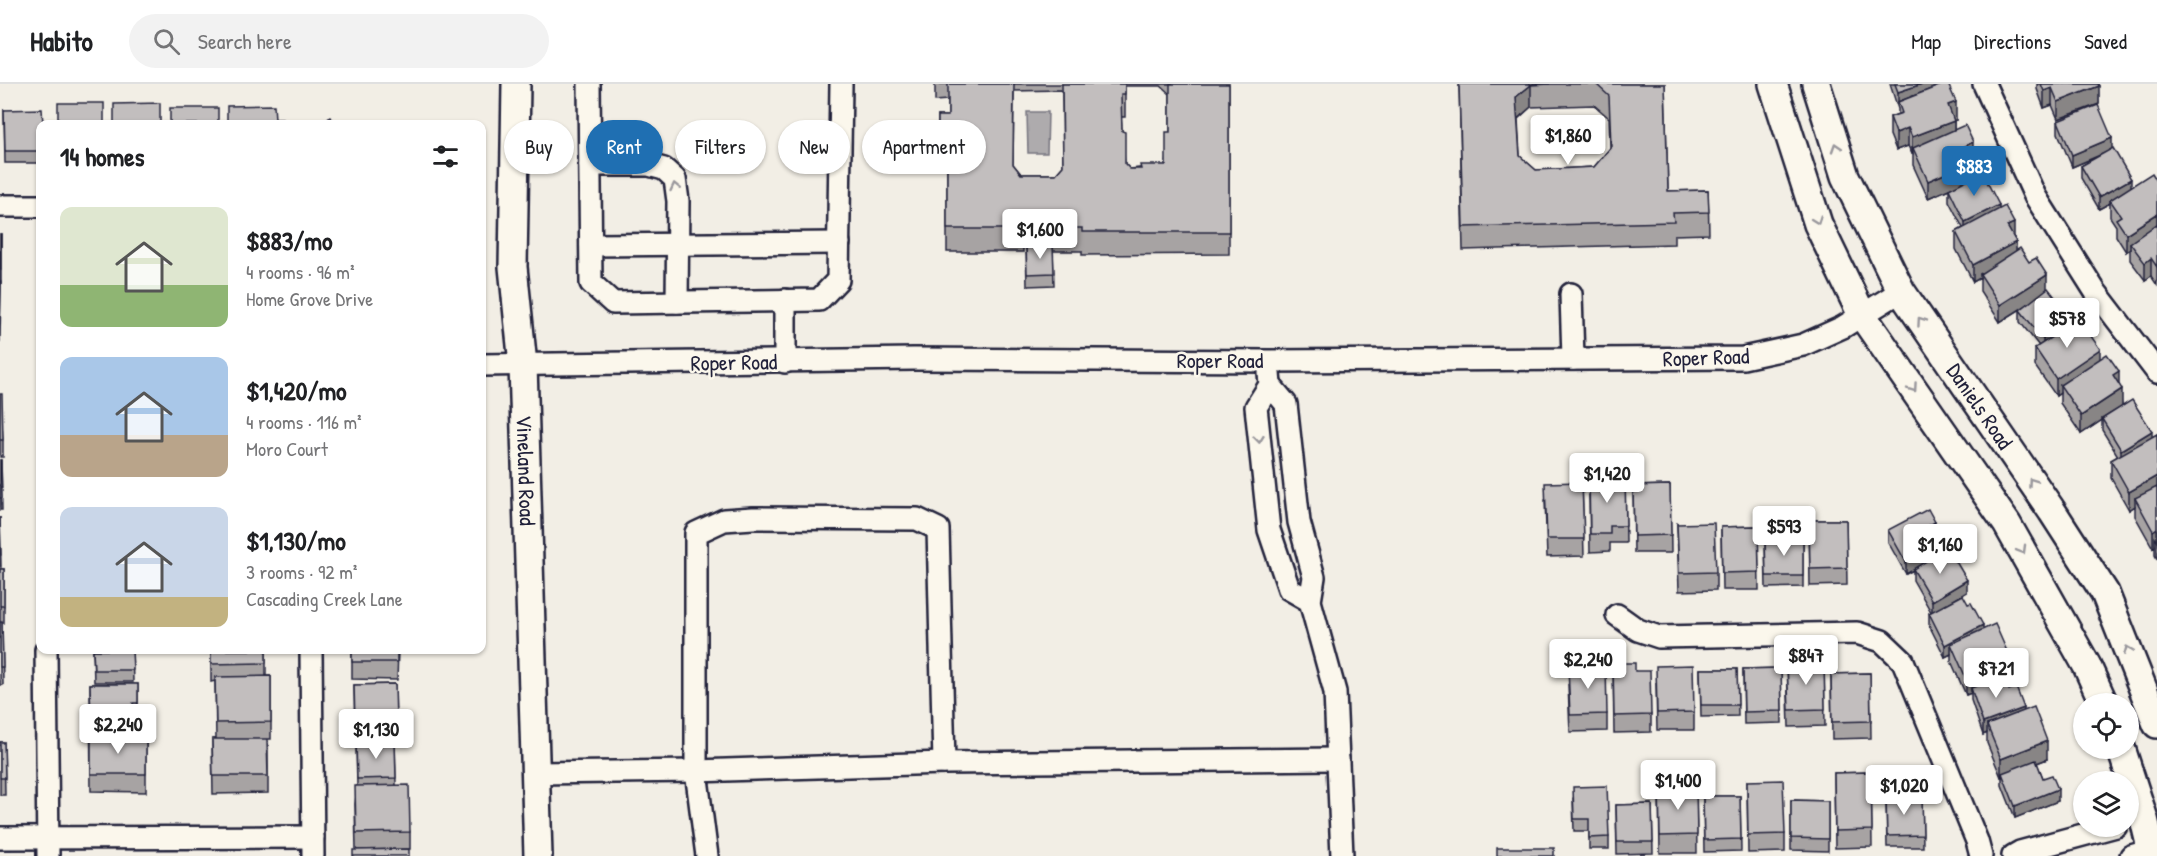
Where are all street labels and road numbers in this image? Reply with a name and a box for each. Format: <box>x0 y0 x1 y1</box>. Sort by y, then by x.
street label: Roper Road <box>1662 340 1750 374</box>
street label: Roper Road <box>1177 345 1264 375</box>
street label: Roper Road <box>690 346 778 378</box>
street label: Daniels Road <box>1940 357 2020 455</box>
street label: Vineland Road <box>510 415 543 526</box>

